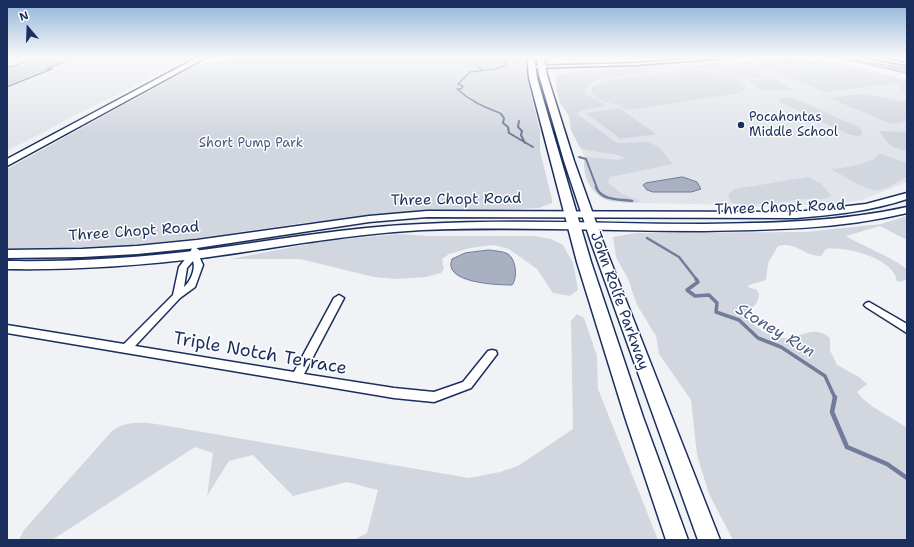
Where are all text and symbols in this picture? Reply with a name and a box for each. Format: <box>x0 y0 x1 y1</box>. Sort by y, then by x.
north arrow <box>8 8 48 48</box>
text: N <box>17 8 30 25</box>
place label: Pocahontas Middle School <box>749 110 838 141</box>
marker: Pocahontas Middle School <box>736 120 746 130</box>
park label: Short Pump Park <box>199 136 303 152</box>
street label: Three Chopt Road <box>390 190 522 210</box>
street label: Three Chopt Road <box>714 197 846 219</box>
street label: Three Chopt Road <box>68 218 200 246</box>
street label: John Rolfe Parkway <box>586 229 652 373</box>
water label: Stoney Run <box>732 300 818 362</box>
street label: Triple Notch Terrace <box>171 328 349 380</box>

